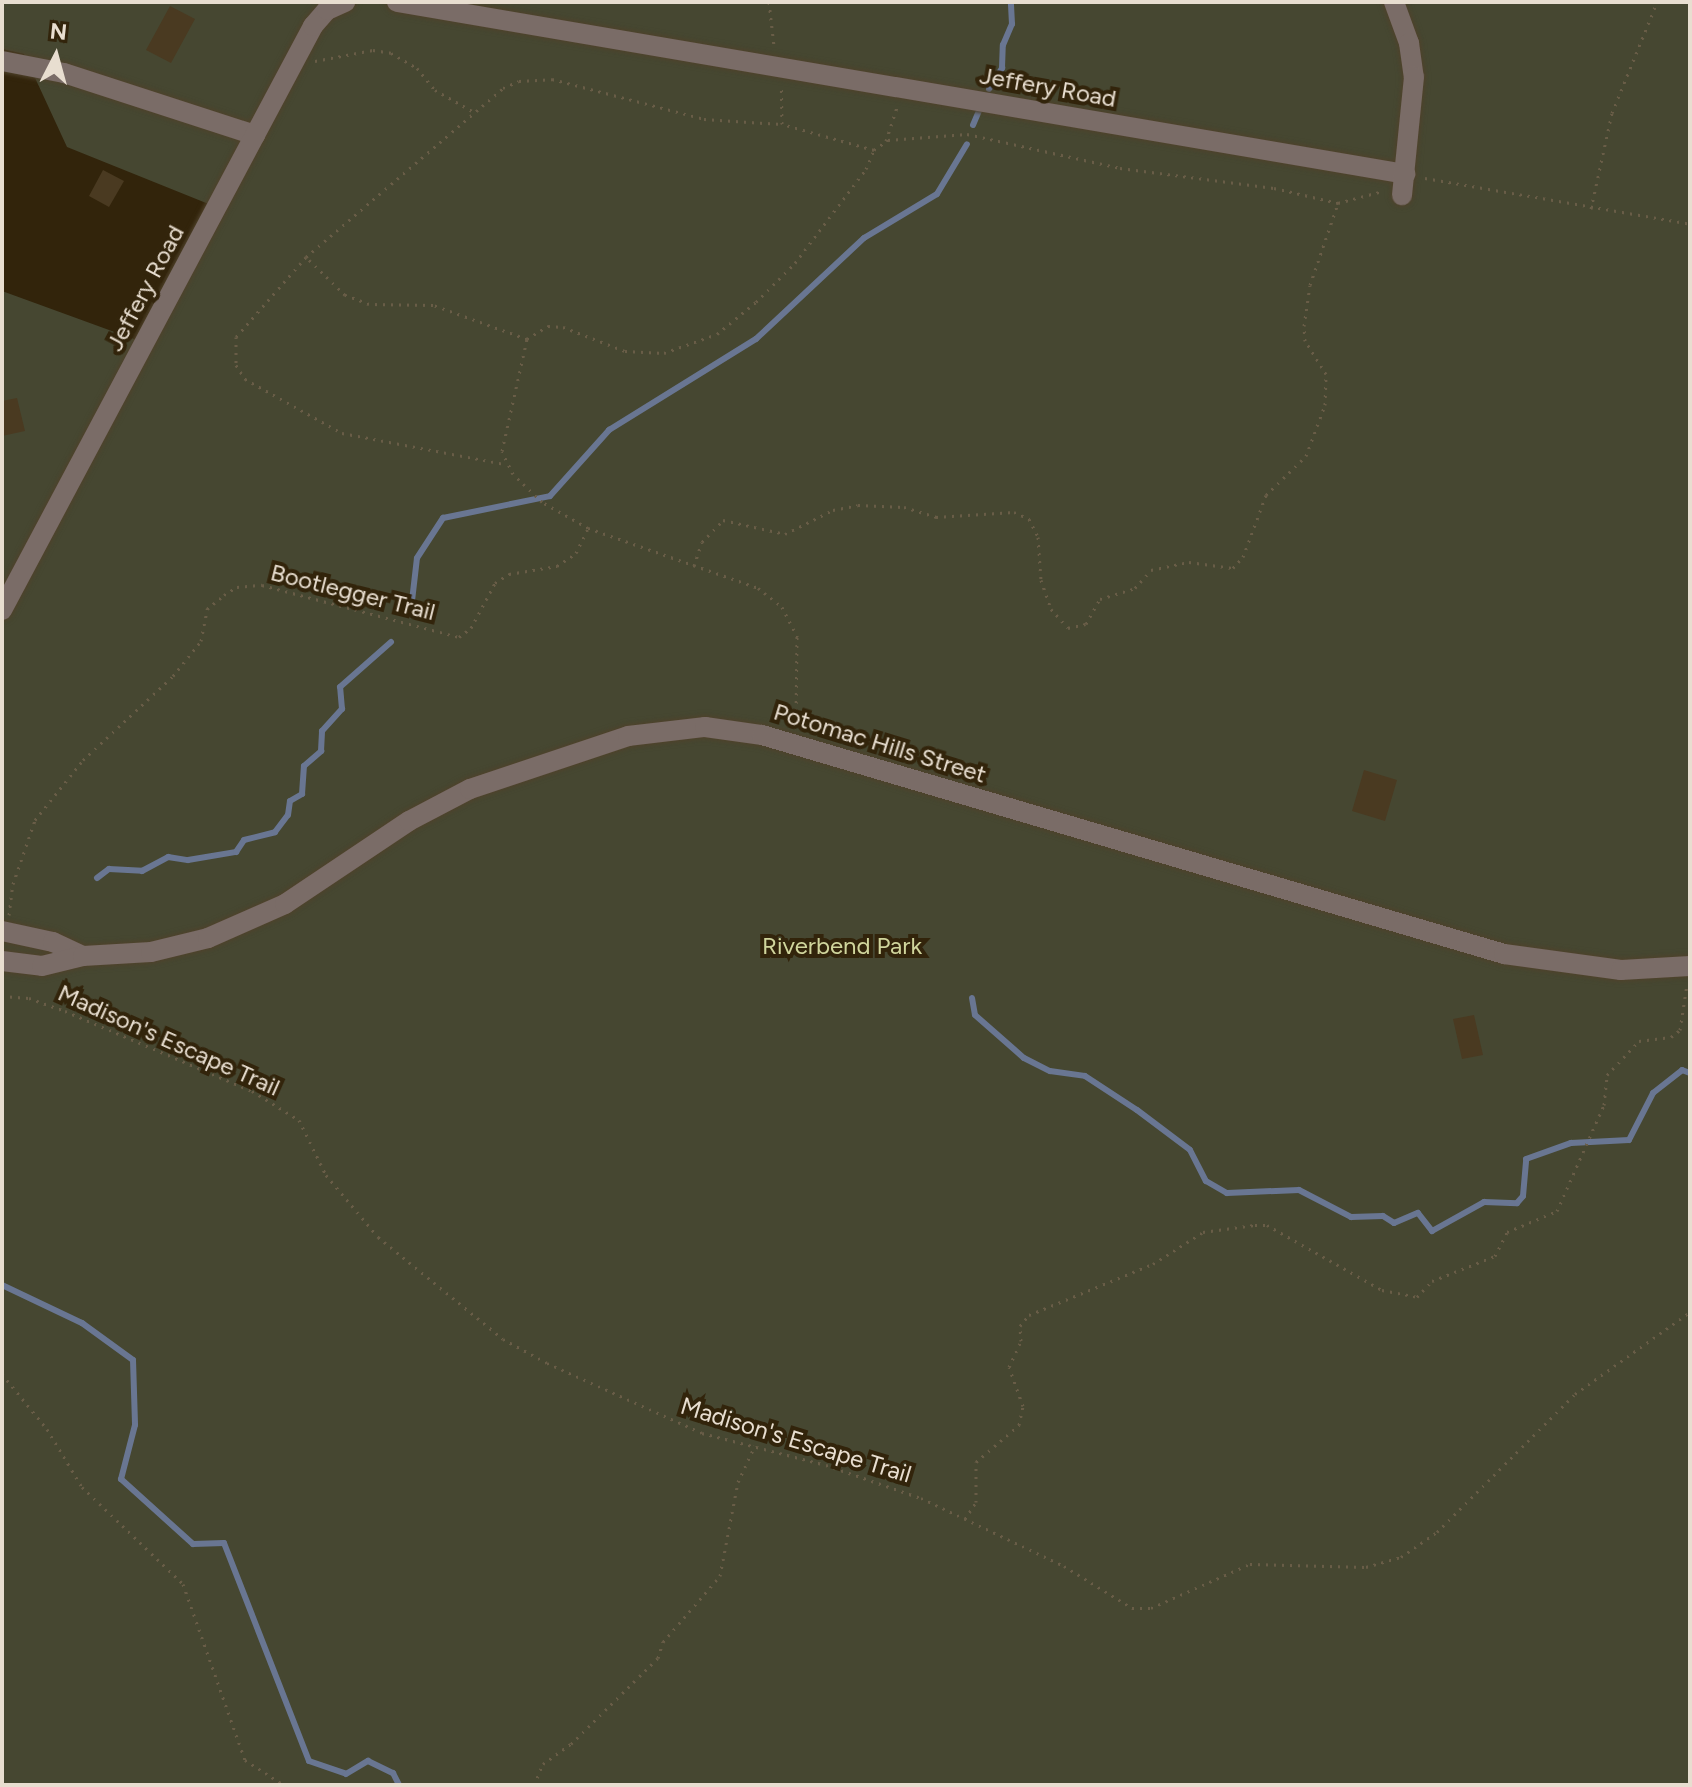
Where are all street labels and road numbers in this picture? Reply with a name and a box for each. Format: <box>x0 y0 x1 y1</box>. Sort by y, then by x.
street label: Jeffery Road <box>977 61 1119 113</box>
street label: Jeffery Road <box>100 220 190 356</box>
street label: Bootlegger Trail <box>268 558 438 626</box>
street label: Potomac Hills Street <box>770 697 990 789</box>
street label: Madison's Escape Trail <box>54 978 284 1102</box>
street label: Madison's Escape Trail <box>677 1391 915 1489</box>

